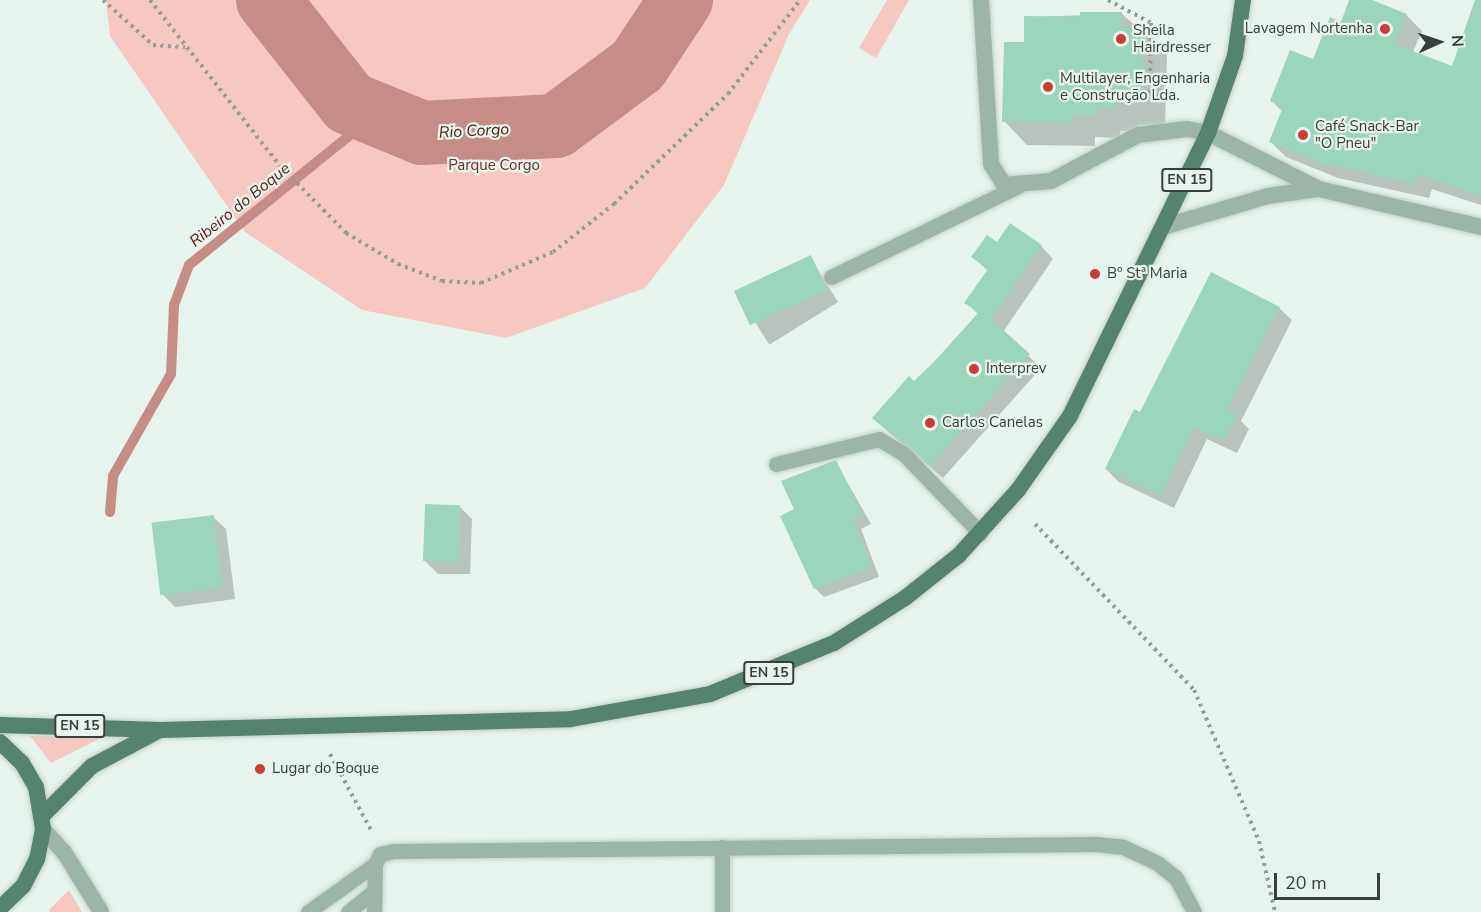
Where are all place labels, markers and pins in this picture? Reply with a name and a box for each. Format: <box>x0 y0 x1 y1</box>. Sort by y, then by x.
place label: Lavagem Nortenha <box>1245 20 1373 38</box>
place label: Sheila Hairdresser <box>1133 21 1211 56</box>
marker: Lavagem Nortenha <box>1378 22 1392 36</box>
marker: Sheila Hairdresser <box>1114 32 1128 46</box>
place label: Multilayer, Engenharia e Construção Lda. <box>1060 69 1210 104</box>
marker: Multilayer, Engenharia e Construção Lda. <box>1041 80 1055 94</box>
place label: Café Snack-Bar "O Pneu" <box>1315 117 1419 152</box>
marker: Café Snack-Bar "O Pneu" <box>1296 128 1310 142</box>
place label: Bº Stª Maria <box>1107 265 1187 283</box>
marker: Bº Stª Maria <box>1088 267 1102 281</box>
place label: Interprev <box>986 360 1047 378</box>
marker: Interprev <box>967 362 981 376</box>
place label: Carlos Canelas <box>942 414 1043 432</box>
marker: Carlos Canelas <box>923 416 937 430</box>
place label: Lugar do Boque <box>272 760 379 778</box>
marker: Lugar do Boque <box>253 762 267 776</box>

